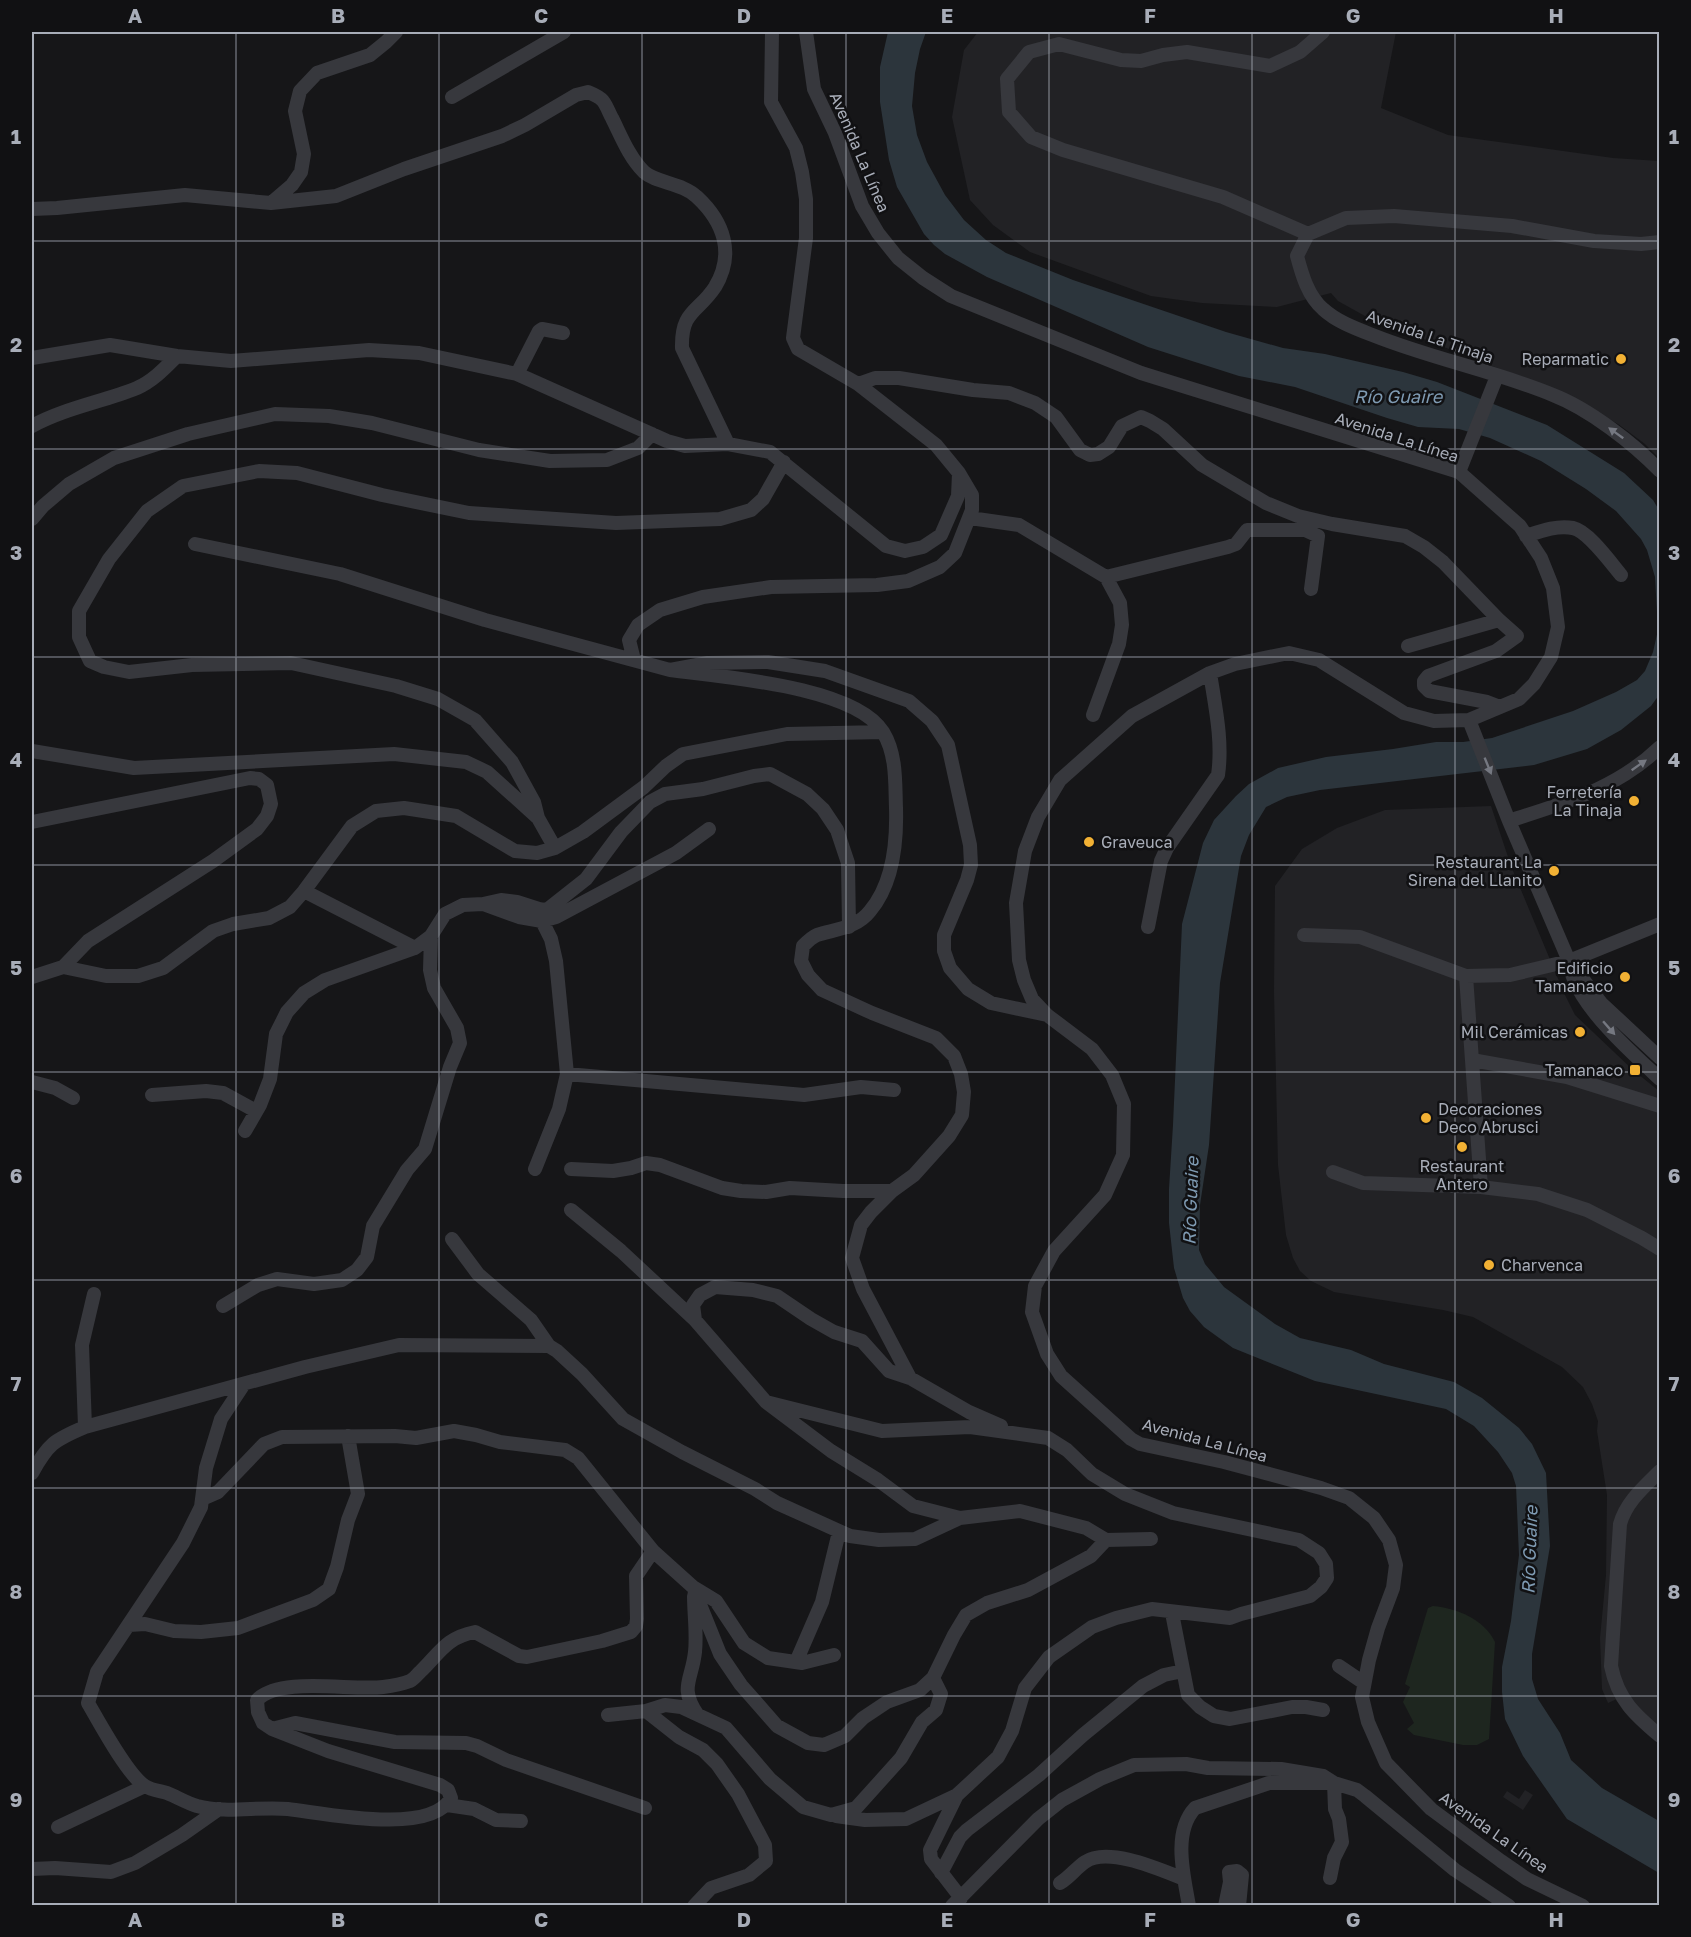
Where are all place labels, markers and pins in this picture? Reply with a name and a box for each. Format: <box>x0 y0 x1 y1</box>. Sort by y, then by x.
place label: Reparmatic <box>1521 349 1609 369</box>
marker: Reparmatic <box>1614 352 1628 366</box>
place label: Ferretería La Tinaja <box>1547 782 1622 820</box>
marker: Ferretería La Tinaja <box>1627 794 1641 808</box>
place label: Graveuca <box>1101 832 1172 852</box>
marker: Graveuca <box>1082 835 1096 849</box>
place label: Restaurant La Sirena del Llanito <box>1408 852 1542 890</box>
marker: Restaurant La Sirena del Llanito <box>1547 864 1561 878</box>
place label: Edificio Tamanaco <box>1535 958 1613 996</box>
marker: Edificio Tamanaco <box>1618 970 1632 984</box>
place label: Mil Cerámicas <box>1461 1022 1568 1042</box>
marker: Mil Cerámicas <box>1573 1025 1587 1039</box>
place label: Tamanaco <box>1545 1060 1623 1080</box>
marker: Tamanaco <box>1628 1063 1642 1077</box>
place label: Decoraciones Deco Abrusci <box>1438 1099 1542 1137</box>
marker: Decoraciones Deco Abrusci <box>1419 1111 1433 1125</box>
marker: Restaurant Antero <box>1455 1140 1469 1154</box>
place label: Restaurant Antero <box>1420 1156 1504 1194</box>
place label: Charvenca <box>1501 1255 1583 1275</box>
marker: Charvenca <box>1482 1258 1496 1272</box>

